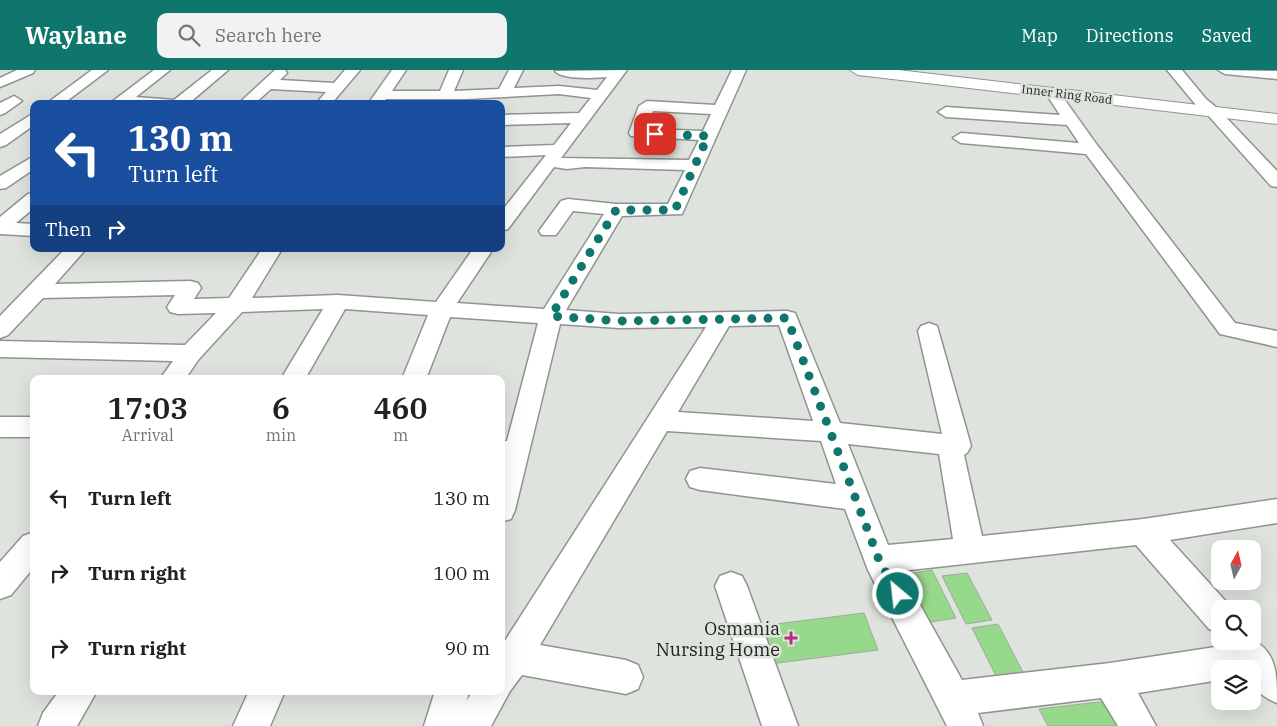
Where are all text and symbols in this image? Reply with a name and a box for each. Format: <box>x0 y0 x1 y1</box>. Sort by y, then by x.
search box <box>157 13 507 58</box>
text: Waylane <box>25 19 127 51</box>
icon: search <box>175 21 203 49</box>
text: Search here <box>215 23 322 47</box>
text: Map <box>1021 24 1058 47</box>
text: Directions <box>1086 24 1174 47</box>
text: Saved <box>1202 24 1252 47</box>
street label: Inner Ring Road <box>1021 81 1113 107</box>
pin <box>634 113 676 155</box>
text: 130 m <box>128 115 233 161</box>
icon: left <box>45 120 110 185</box>
icon: arrive <box>641 120 669 148</box>
text: Turn left <box>128 159 218 188</box>
icon: right <box>102 215 130 243</box>
text: Then <box>45 217 92 241</box>
text: 17:03 <box>107 388 188 427</box>
text: 6 <box>272 388 290 427</box>
text: 460 <box>374 388 428 427</box>
text: Arrival <box>122 425 174 445</box>
text: min <box>266 425 296 445</box>
text: m <box>393 425 408 445</box>
icon: left <box>45 484 73 512</box>
text: Turn left <box>88 486 171 510</box>
text: 130 m <box>433 486 490 510</box>
north arrow <box>1211 540 1261 590</box>
map controls <box>1211 540 1261 710</box>
icon: right <box>45 559 73 587</box>
text: Turn right <box>88 561 186 585</box>
text: 100 m <box>433 561 490 585</box>
position arrow <box>871 567 923 619</box>
button: search <box>1211 600 1261 650</box>
place label: Osmania Nursing Home <box>656 617 780 661</box>
marker: Osmania Nursing Home <box>784 631 798 645</box>
icon: right <box>45 634 73 662</box>
text: Turn right <box>88 636 186 660</box>
text: 90 m <box>445 636 490 660</box>
button: layers <box>1211 660 1261 710</box>

